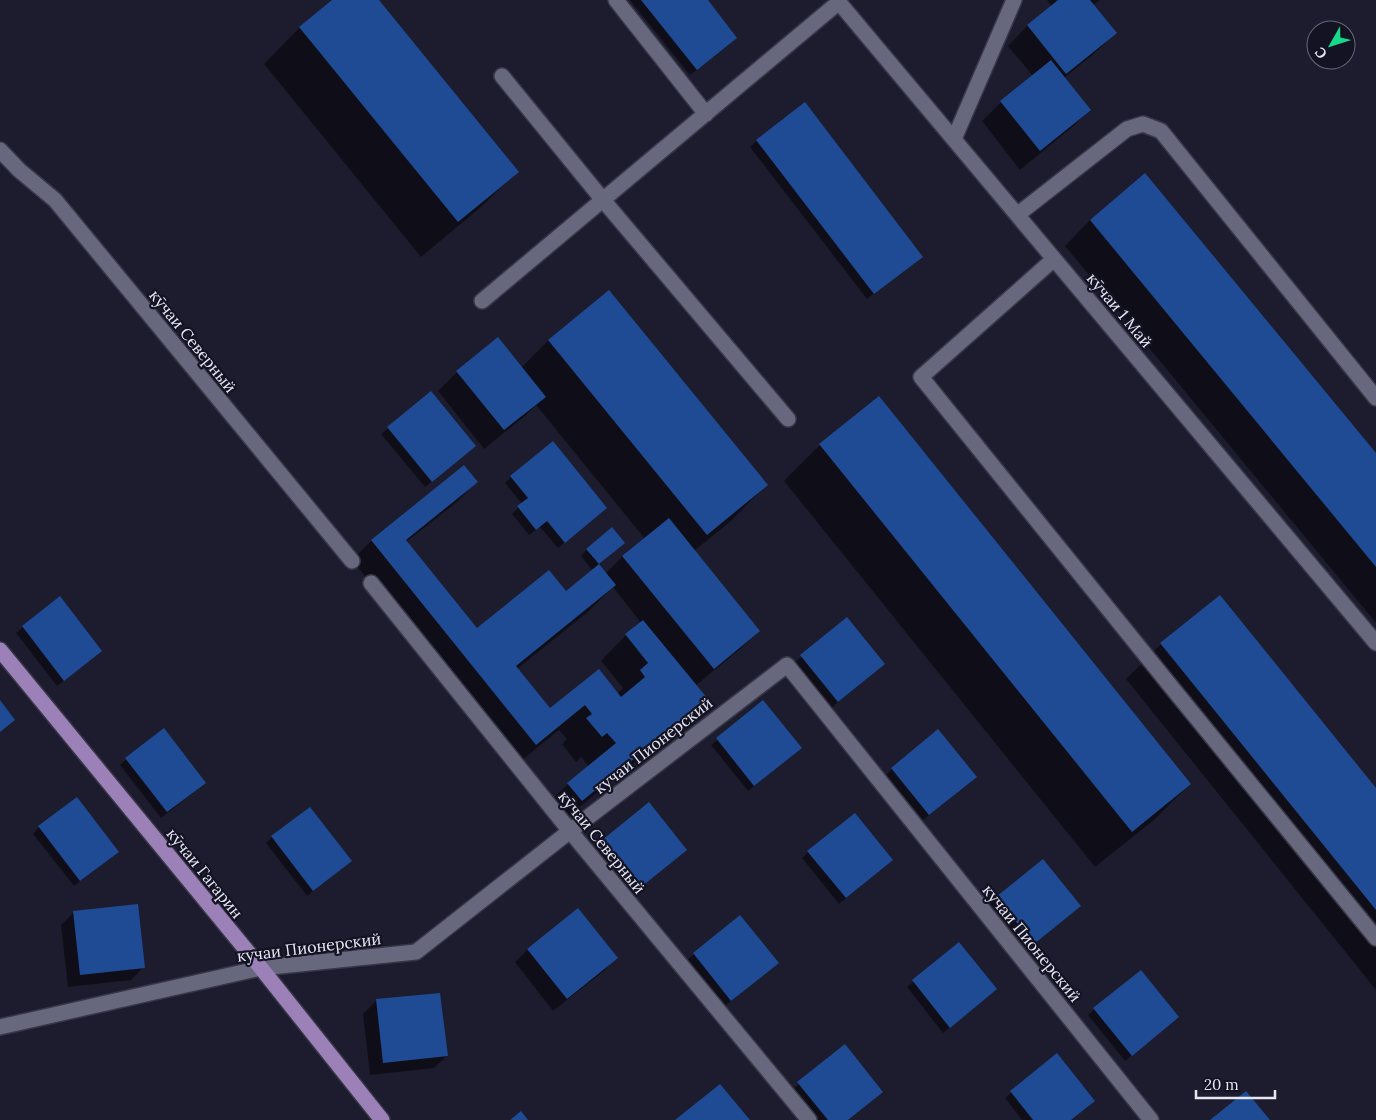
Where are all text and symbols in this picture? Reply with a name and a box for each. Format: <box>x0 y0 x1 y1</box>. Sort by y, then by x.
north arrow <box>1306 20 1356 70</box>
text: С <box>1311 43 1331 63</box>
street label: кӯчаи 1 Май <box>1083 269 1157 351</box>
street label: кӯчаи Северный <box>145 285 241 397</box>
street label: кучаи Пионерский <box>590 692 716 798</box>
street label: кӯчаи Северный <box>554 786 650 898</box>
street label: кӯчаи Гагарин <box>163 824 248 922</box>
street label: кучаи Пионерский <box>979 880 1085 1006</box>
street label: кучаи Пионерский <box>236 928 382 966</box>
scale bar <box>1196 1068 1275 1100</box>
text: 20 m <box>1204 1075 1239 1094</box>

